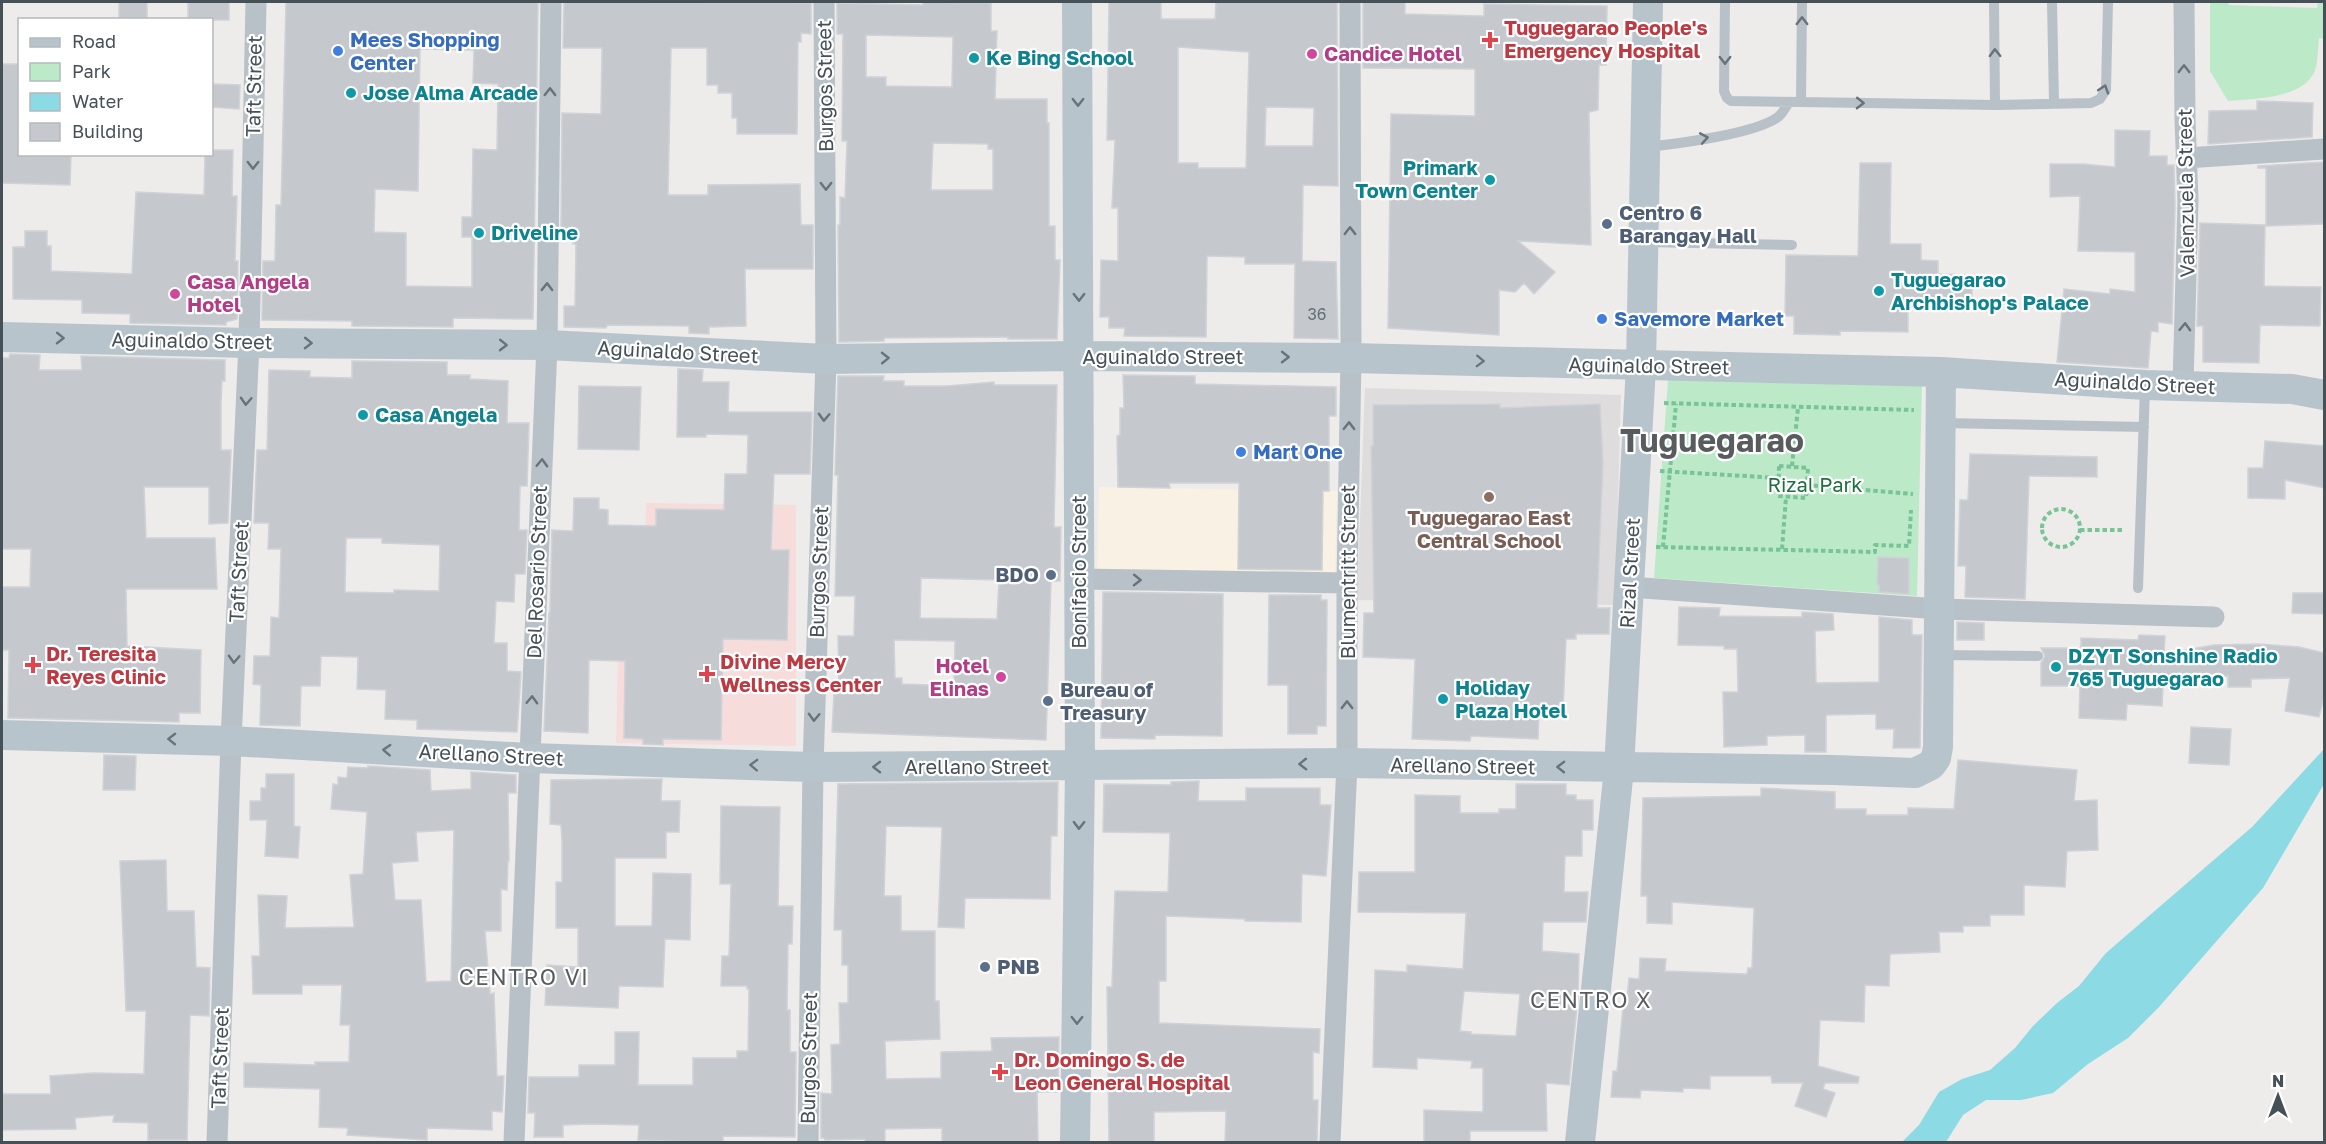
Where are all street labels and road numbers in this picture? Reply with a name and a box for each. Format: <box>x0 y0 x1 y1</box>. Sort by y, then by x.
street label: Burgos Street <box>811 20 837 152</box>
street label: Taft Street <box>240 35 266 137</box>
street label: Valenzuela Street <box>2172 108 2198 278</box>
street label: Aguinaldo Street <box>111 327 273 353</box>
street label: Aguinaldo Street <box>597 335 759 367</box>
street label: Aguinaldo Street <box>1082 344 1244 368</box>
street label: Aguinaldo Street <box>1568 352 1730 378</box>
street label: Aguinaldo Street <box>2054 366 2216 398</box>
street label: Del Rosario Street <box>521 485 551 659</box>
street label: Blumentritt Street <box>1335 485 1359 659</box>
street label: Bonifacio Street <box>1066 495 1090 649</box>
street label: Burgos Street <box>804 505 832 638</box>
street label: Rizal Street <box>1614 517 1644 629</box>
street label: Taft Street <box>223 521 253 623</box>
street label: Arellano Street <box>418 738 564 770</box>
street label: Arellano Street <box>1390 752 1536 778</box>
street label: Arellano Street <box>904 754 1050 778</box>
street label: Burgos Street <box>795 992 821 1124</box>
street label: Taft Street <box>205 1007 233 1109</box>

